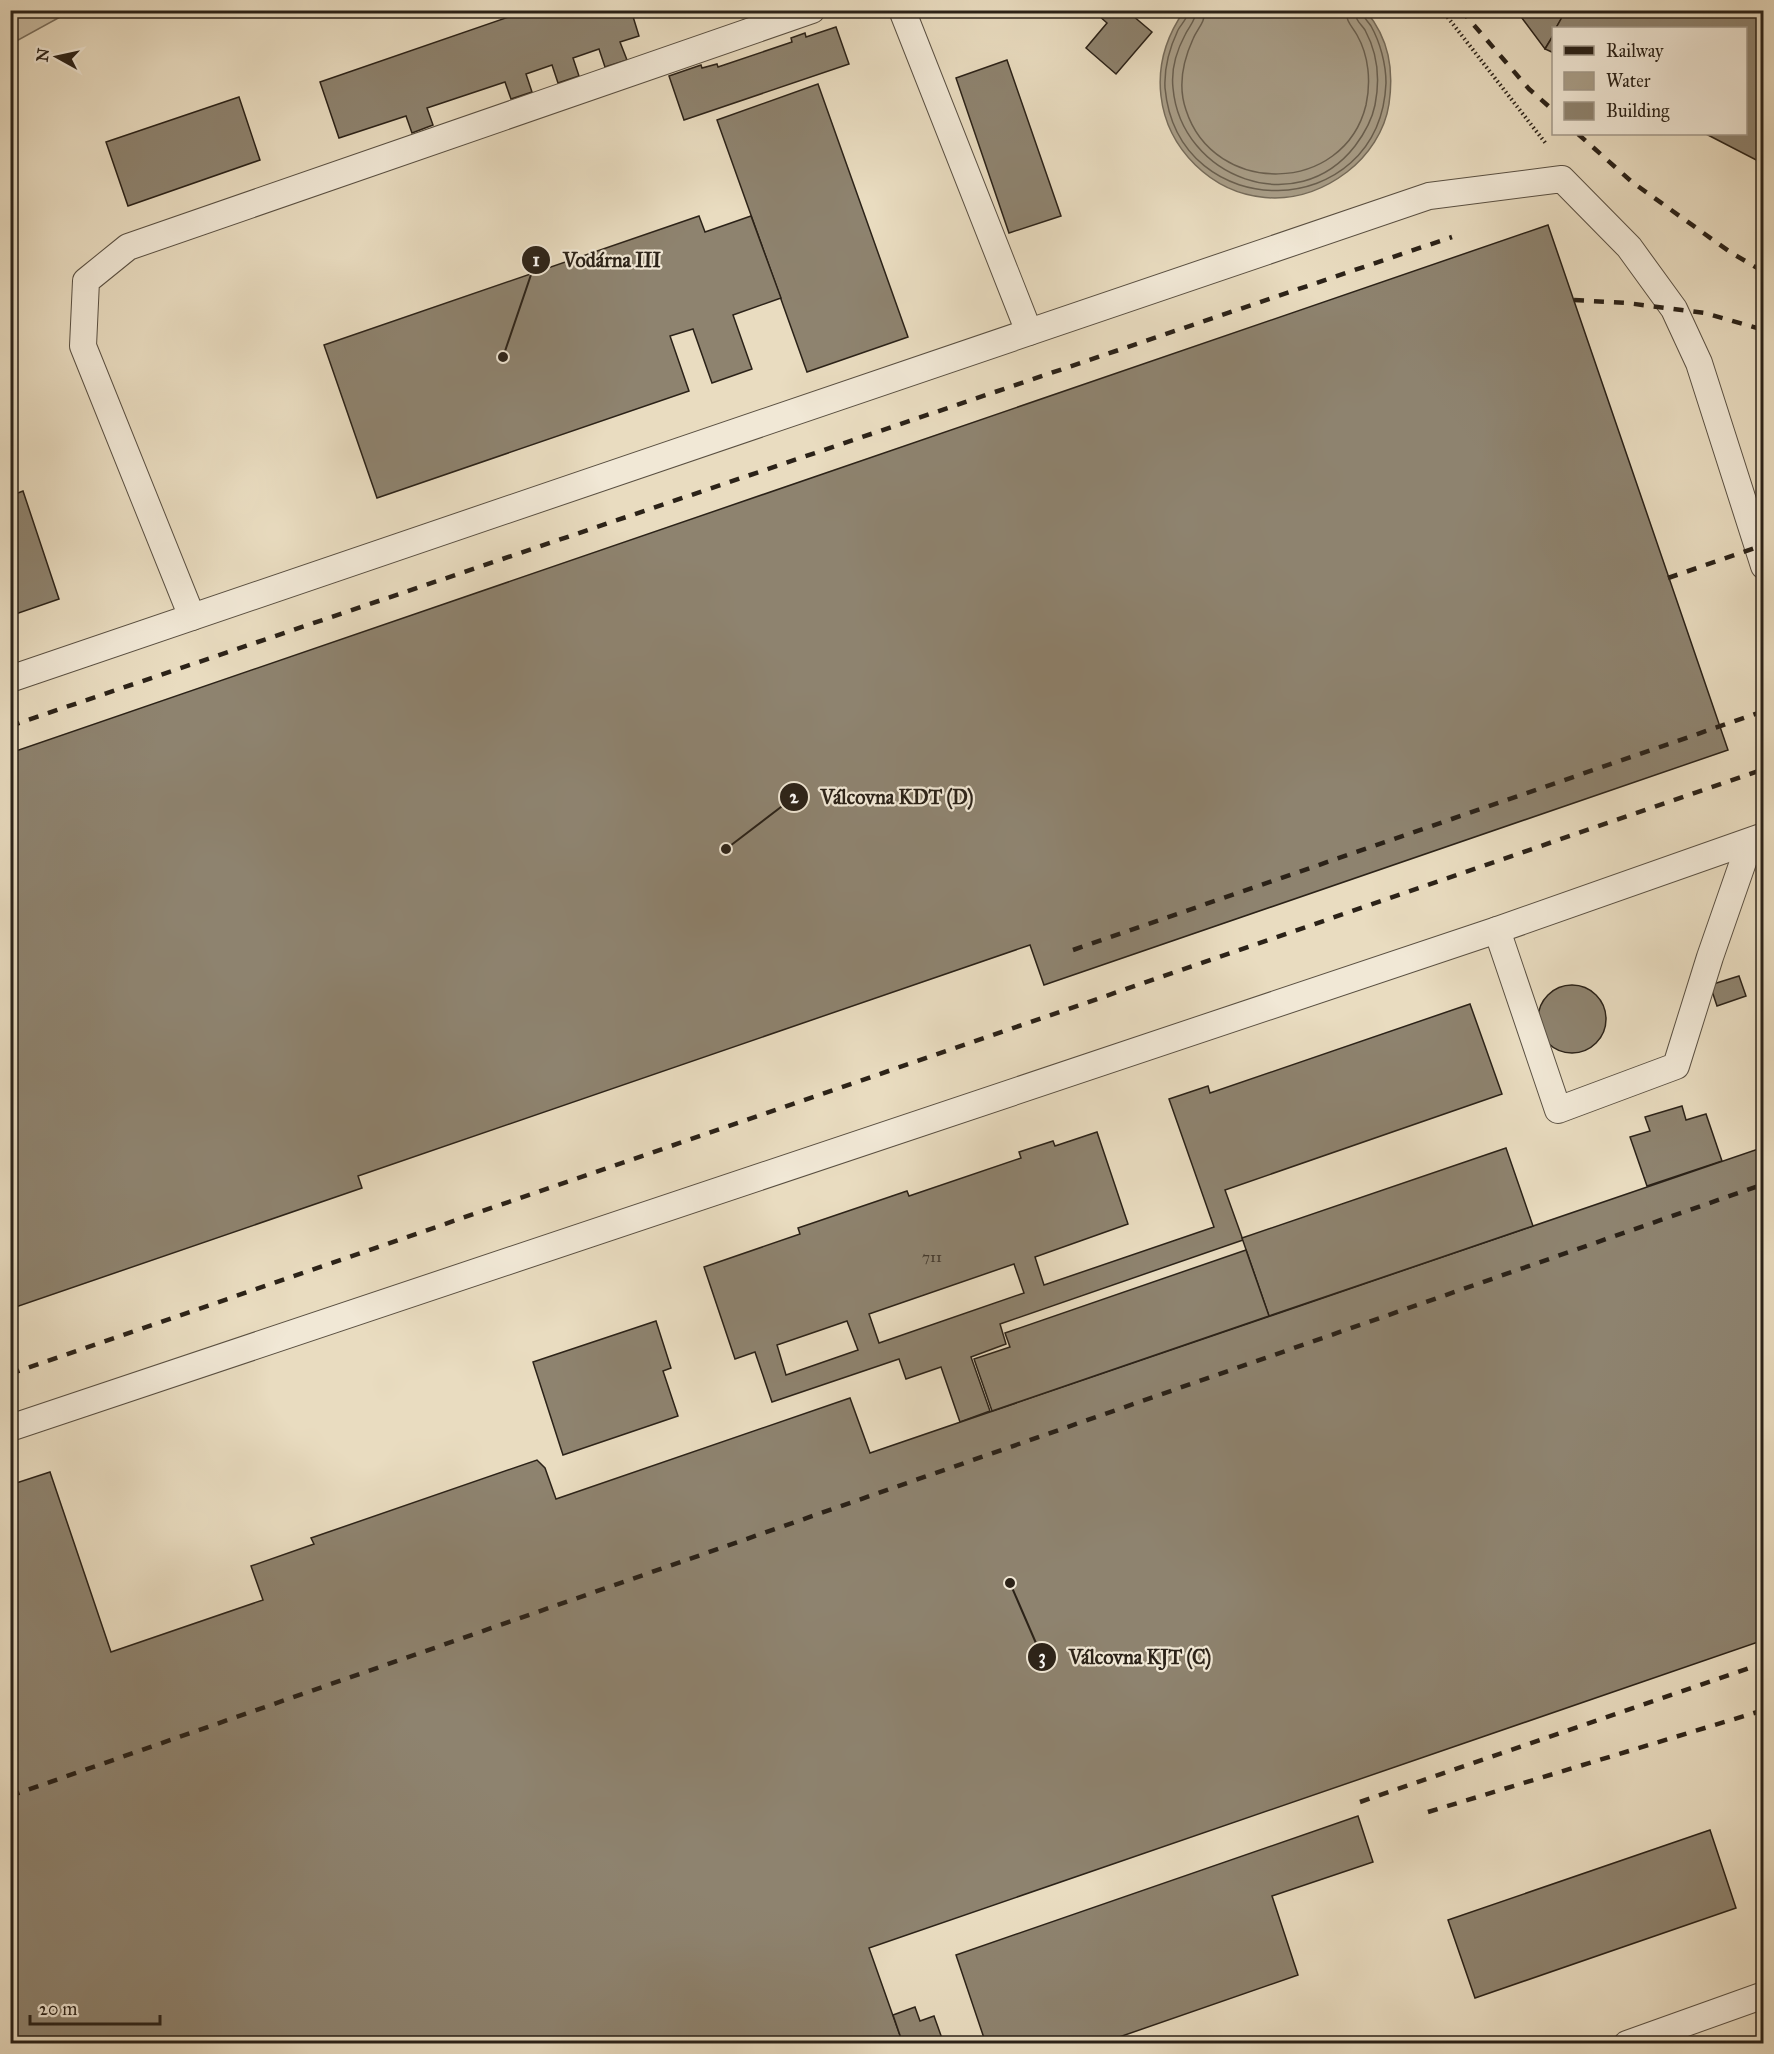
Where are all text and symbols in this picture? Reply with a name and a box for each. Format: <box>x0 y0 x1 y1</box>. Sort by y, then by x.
north arrow <box>27 27 87 87</box>
legend <box>1552 27 1747 135</box>
text: Railway <box>1606 40 1664 62</box>
text: N <box>32 47 53 63</box>
text: Water <box>1606 70 1651 92</box>
text: Building <box>1606 100 1670 123</box>
callout: Vodárna III <box>521 241 673 279</box>
text: Vodárna III <box>562 248 661 272</box>
text: 1 <box>532 249 540 271</box>
callout: Válcovna KDT (D) <box>779 778 986 816</box>
text: Válcovna KDT (D) <box>820 785 974 810</box>
text: 2 <box>790 786 800 808</box>
house number: 711 <box>922 1248 942 1266</box>
callout: Válcovna KJT (C) <box>1027 1638 1224 1676</box>
text: Válcovna KJT (C) <box>1068 1645 1212 1671</box>
text: 3 <box>1038 1646 1046 1669</box>
scale bar <box>30 1988 160 2026</box>
text: 20 m <box>39 1998 77 2020</box>

